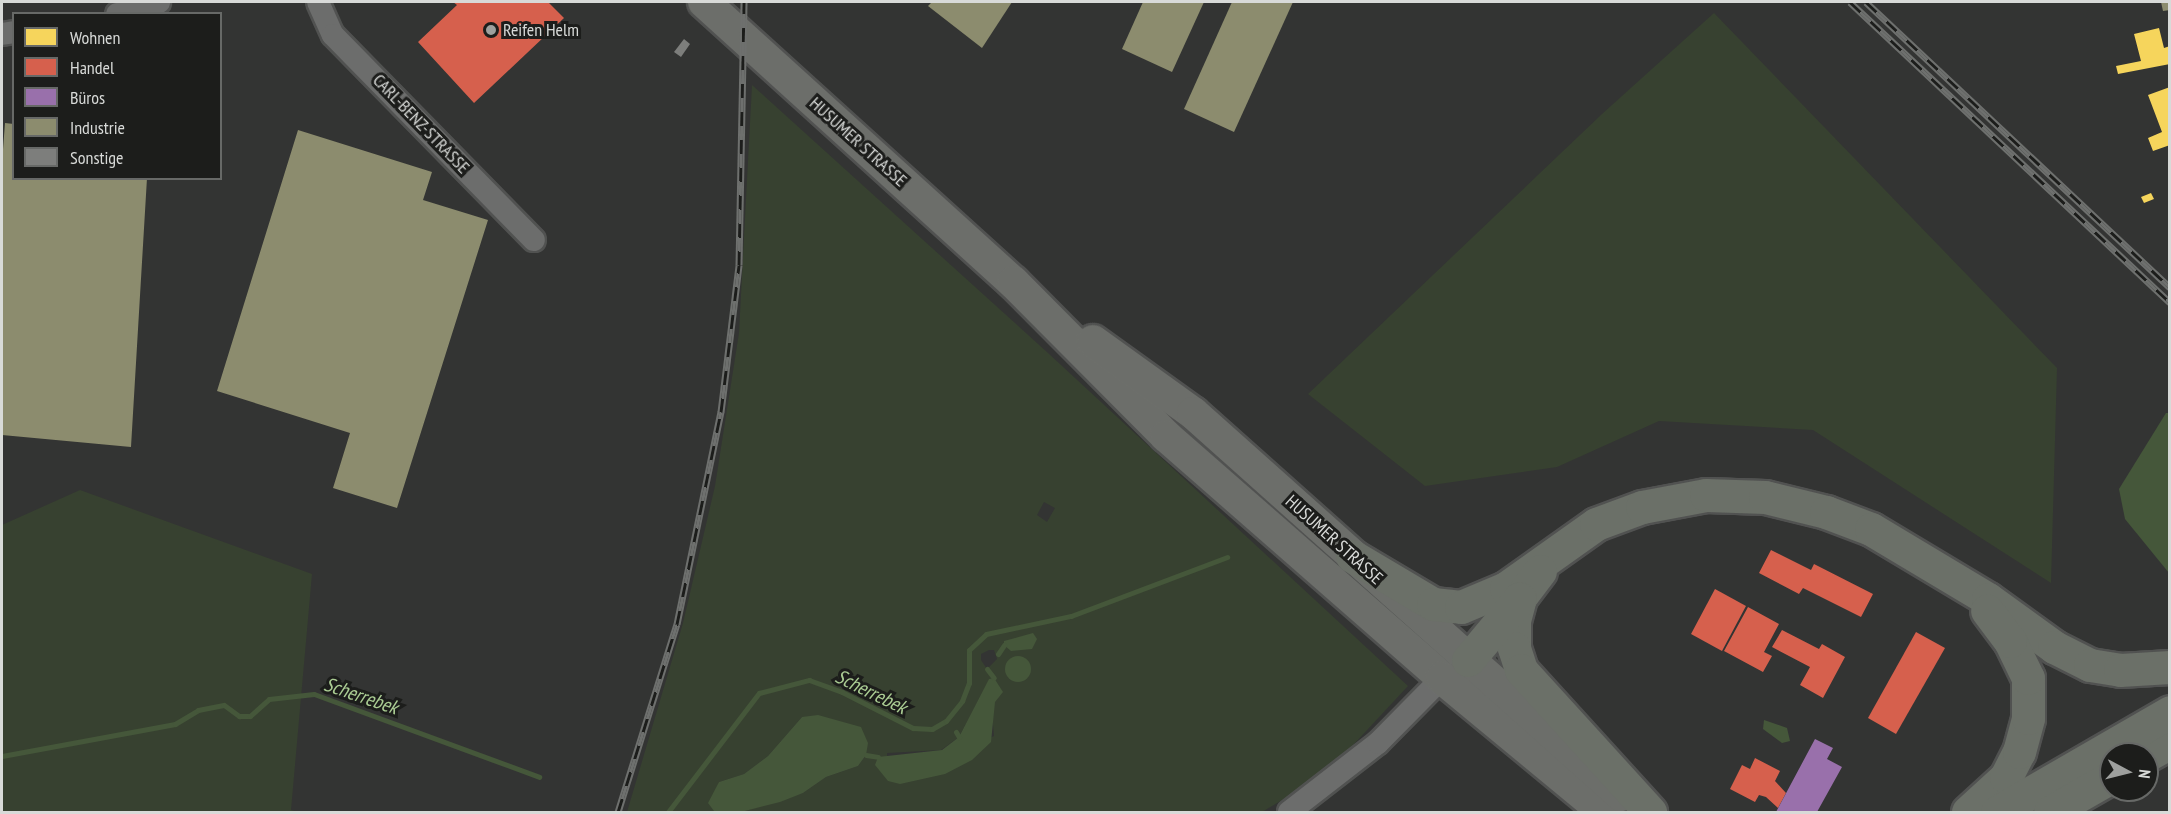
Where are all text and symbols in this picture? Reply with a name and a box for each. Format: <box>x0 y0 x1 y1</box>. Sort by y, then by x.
legend <box>12 12 222 180</box>
place label: Reifen Helm <box>503 19 579 41</box>
marker: Reifen Helm <box>484 23 498 37</box>
text: Wohnen <box>70 26 120 49</box>
text: Handel <box>70 56 114 79</box>
street label: CARL-BENZ-STRASSE <box>368 70 474 178</box>
text: Büros <box>70 86 105 109</box>
street label: HUSUMER STRASSE <box>805 93 911 191</box>
text: Industrie <box>70 116 125 139</box>
text: Sonstige <box>70 146 124 169</box>
street label: HUSUMER STRASSE <box>1281 491 1387 589</box>
water label: Scherrebek <box>831 664 911 720</box>
water label: Scherrebek <box>321 672 401 720</box>
north arrow <box>2099 742 2159 802</box>
text: N <box>2134 768 2155 779</box>

